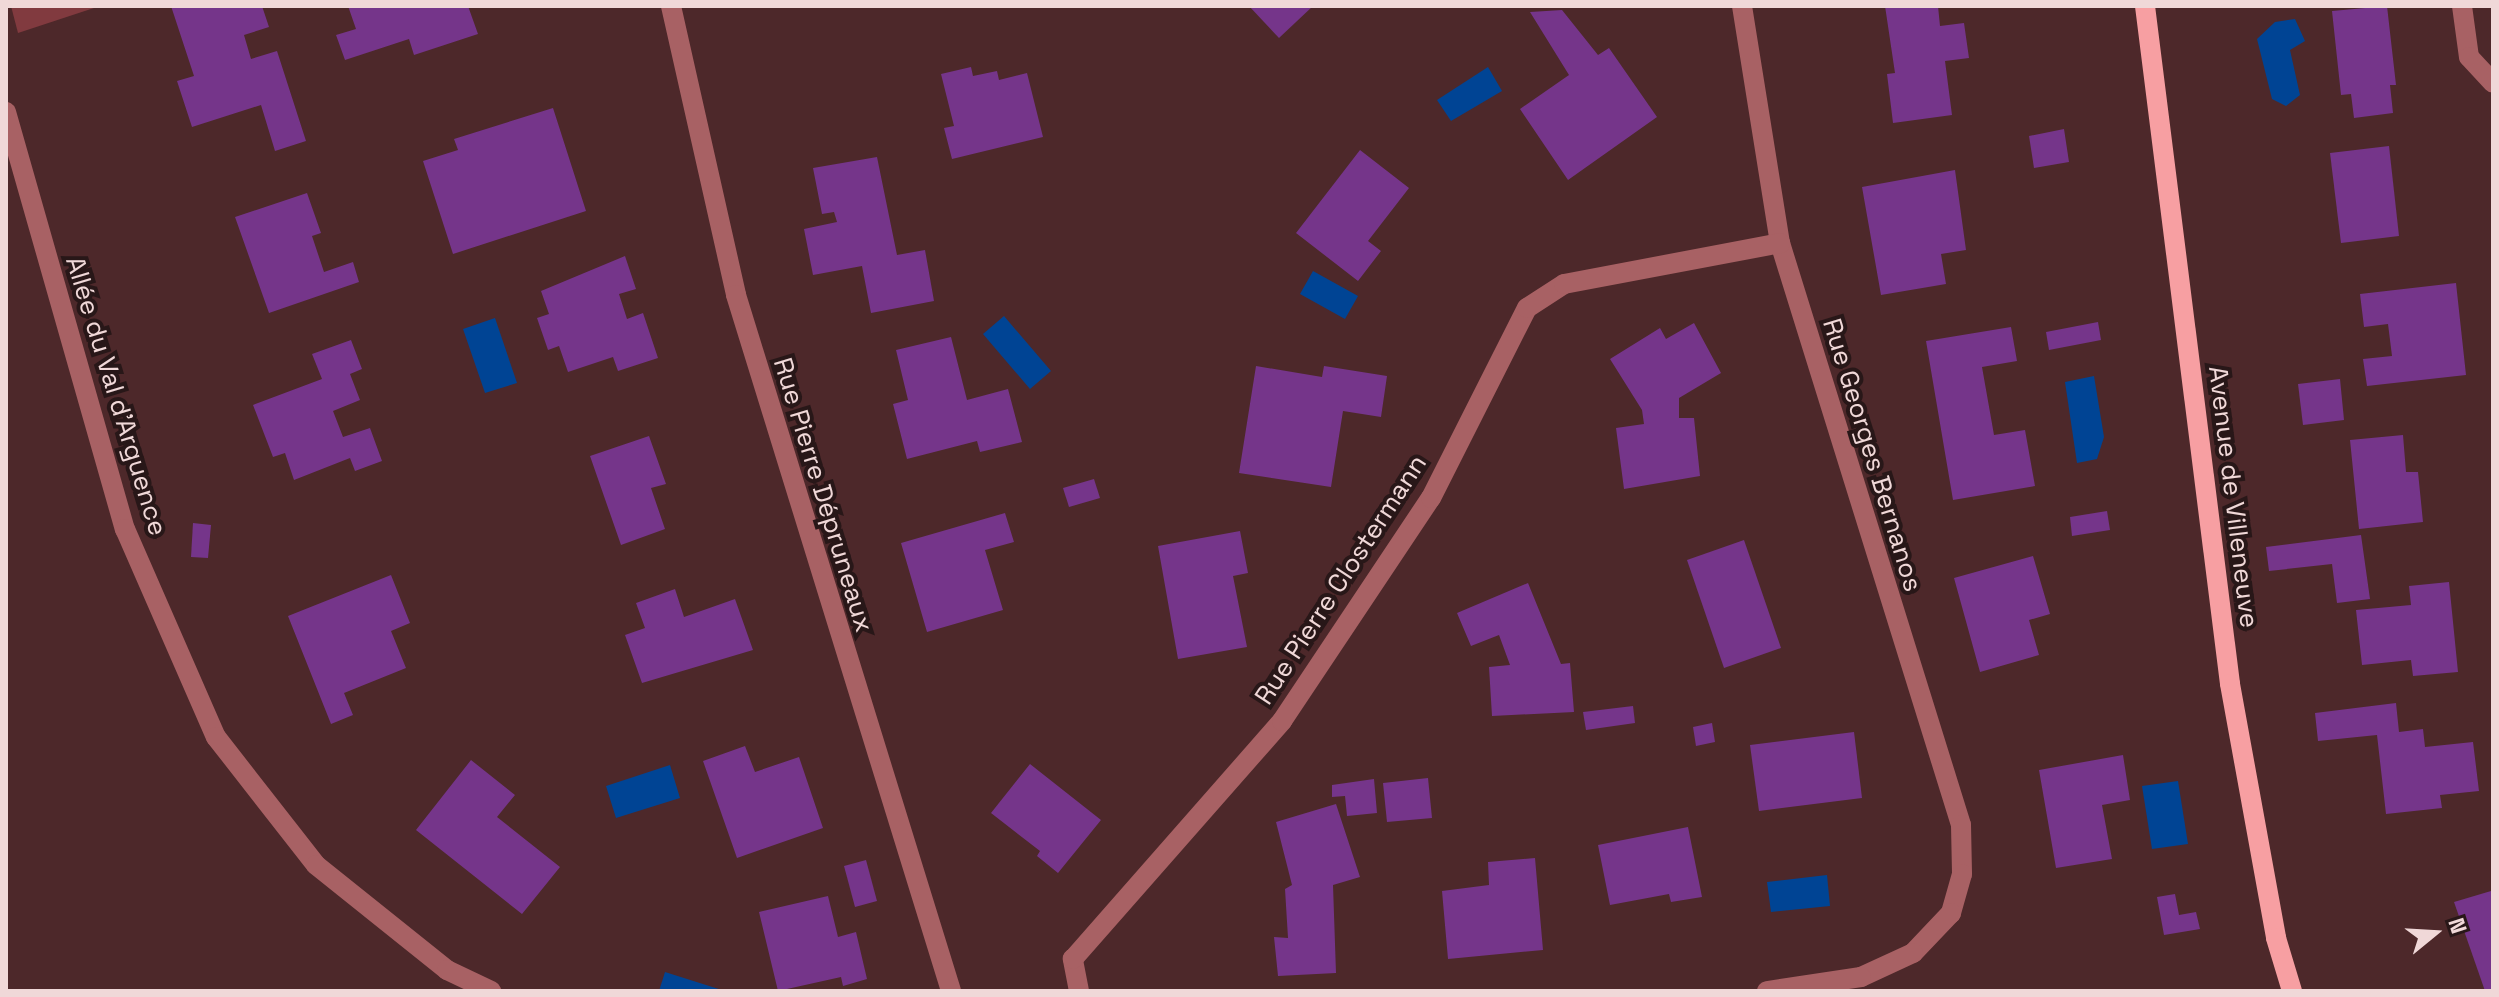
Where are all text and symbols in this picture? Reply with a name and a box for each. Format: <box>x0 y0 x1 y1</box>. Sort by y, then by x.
street label: Allée du Val d'Arguence <box>59 252 173 540</box>
street label: Rue Georges Bernanos <box>1816 315 1928 595</box>
street label: Rue Pierre Dépruneaux <box>766 354 880 636</box>
street label: Avenue de Villeneuve <box>2201 364 2265 630</box>
street label: Rue Pierre Clostermann <box>1249 449 1433 711</box>
north arrow <box>2395 893 2475 973</box>
text: N <box>2442 914 2473 937</box>

